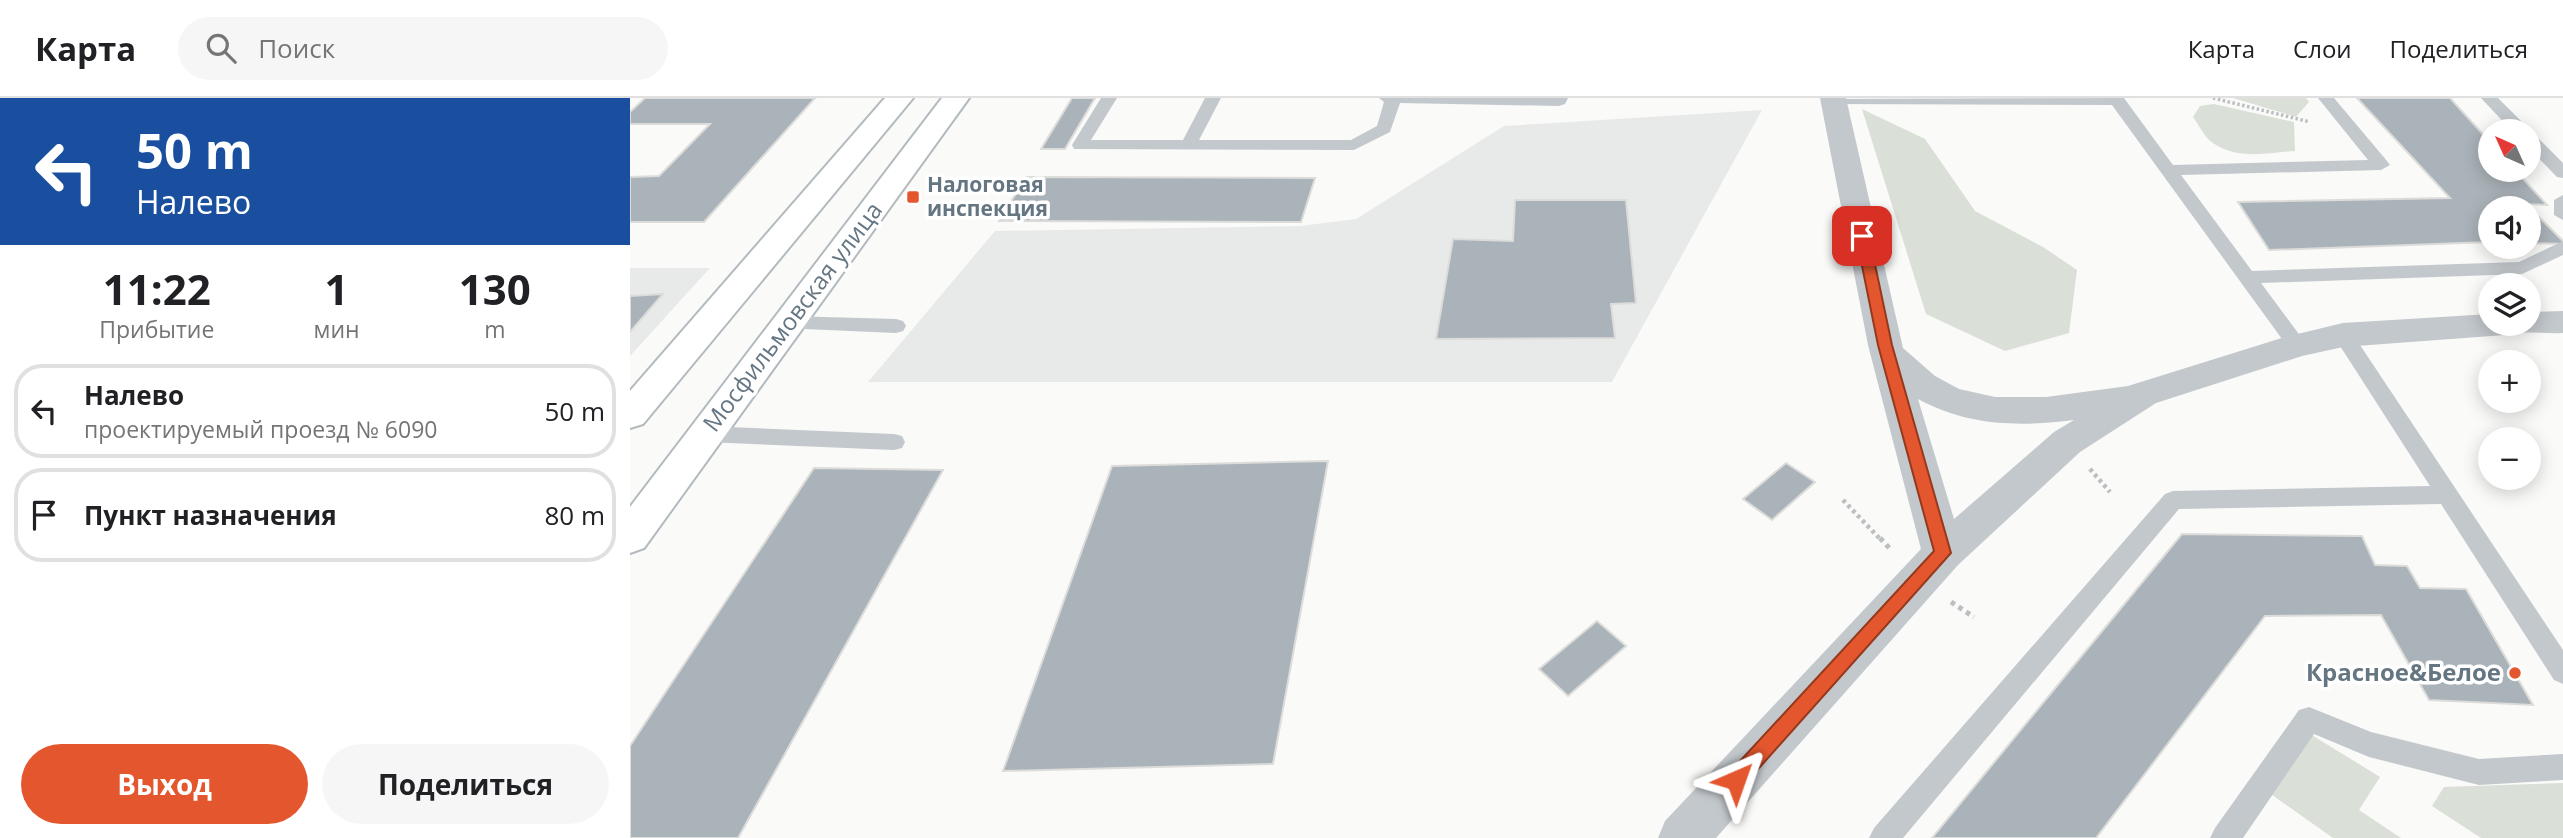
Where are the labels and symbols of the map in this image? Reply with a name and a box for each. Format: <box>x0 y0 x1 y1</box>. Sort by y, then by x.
north arrow <box>2478 119 2541 182</box>
place label: Налоговая инспекция <box>927 170 1048 222</box>
marker: Налоговая инспекция <box>905 189 921 205</box>
street label: Мосфильмовская улица <box>694 194 889 438</box>
pin <box>1832 206 1892 266</box>
place label: Красное&Белое <box>2306 655 2501 688</box>
marker: Красное&Белое <box>2507 665 2523 681</box>
position arrow <box>1699 743 1773 817</box>

